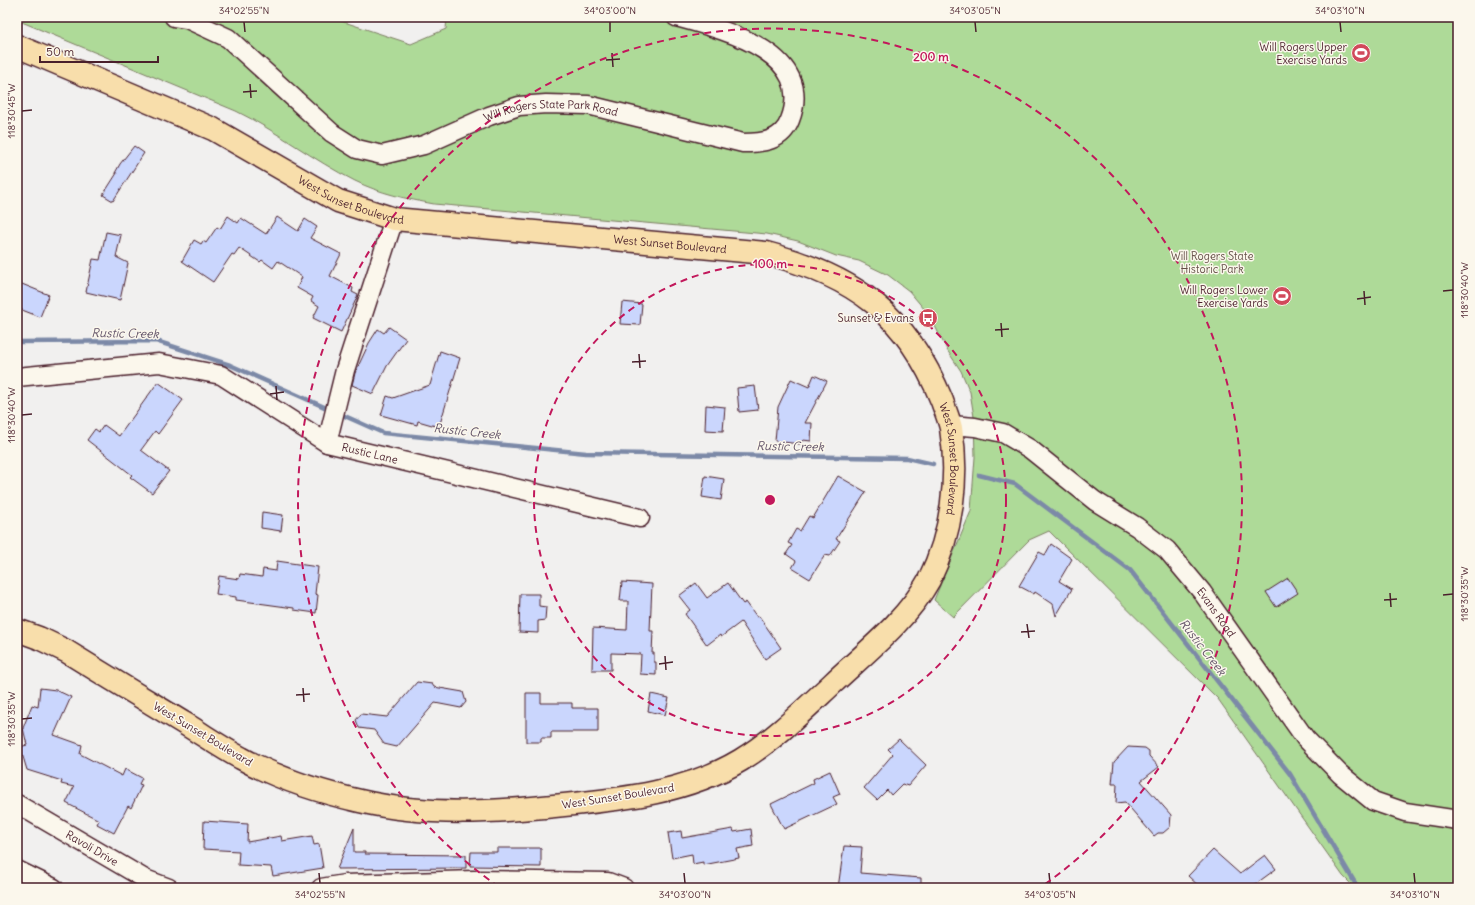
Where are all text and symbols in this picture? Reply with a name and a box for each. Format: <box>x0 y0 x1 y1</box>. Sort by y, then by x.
text: 34°02'55"N <box>219 4 269 17</box>
text: 34°03'00"N <box>584 4 636 17</box>
text: 34°03'05"N <box>949 4 1001 17</box>
text: 34°03'10"N <box>1315 4 1365 17</box>
scale bar <box>40 38 158 64</box>
place label: Will Rogers Upper Exercise Yards <box>1259 40 1348 67</box>
sports icon: Will Rogers Upper Exercise Yards <box>1350 42 1372 64</box>
text: 50 m <box>46 44 75 59</box>
text: 200 m <box>913 49 949 64</box>
text: 118°30'45"W <box>5 84 18 138</box>
street label: Will Rogers State Park Road <box>481 97 620 125</box>
street label: West Sunset Boulevard <box>296 172 405 227</box>
street label: West Sunset Boulevard <box>613 232 728 256</box>
park label: Will Rogers State Historic Park <box>1171 249 1253 276</box>
text: 100 m <box>753 256 787 271</box>
text: 118°30'40"W <box>1458 262 1471 318</box>
place label: Will Rogers Lower Exercise Yards <box>1180 283 1269 310</box>
sports icon: Will Rogers Lower Exercise Yards <box>1271 285 1293 307</box>
bus stop icon: Sunset & Evans <box>917 307 939 329</box>
place label: Sunset & Evans <box>838 311 914 325</box>
water label: Rustic Creek <box>91 325 160 341</box>
text: 118°30'40"W <box>5 387 18 443</box>
street label: West Sunset Boulevard <box>936 401 961 517</box>
water label: Rustic Creek <box>433 420 502 442</box>
water label: Rustic Creek <box>756 438 825 454</box>
street label: Rustic Lane <box>340 440 399 467</box>
centre of rings <box>763 493 777 507</box>
text: 118°30'35"W <box>1458 566 1471 622</box>
street label: Evans Road <box>1194 584 1239 640</box>
water label: Rustic Creek <box>1176 616 1230 679</box>
text: 118°30'35"W <box>5 691 18 747</box>
street label: West Sunset Boulevard <box>151 699 256 770</box>
street label: West Sunset Boulevard <box>561 780 676 812</box>
street label: Ravoli Drive <box>63 827 121 869</box>
text: 34°02'55"N <box>295 888 345 901</box>
text: 34°03'00"N <box>659 888 711 901</box>
text: 34°03'05"N <box>1024 888 1076 901</box>
text: 34°03'10"N <box>1390 888 1440 901</box>

